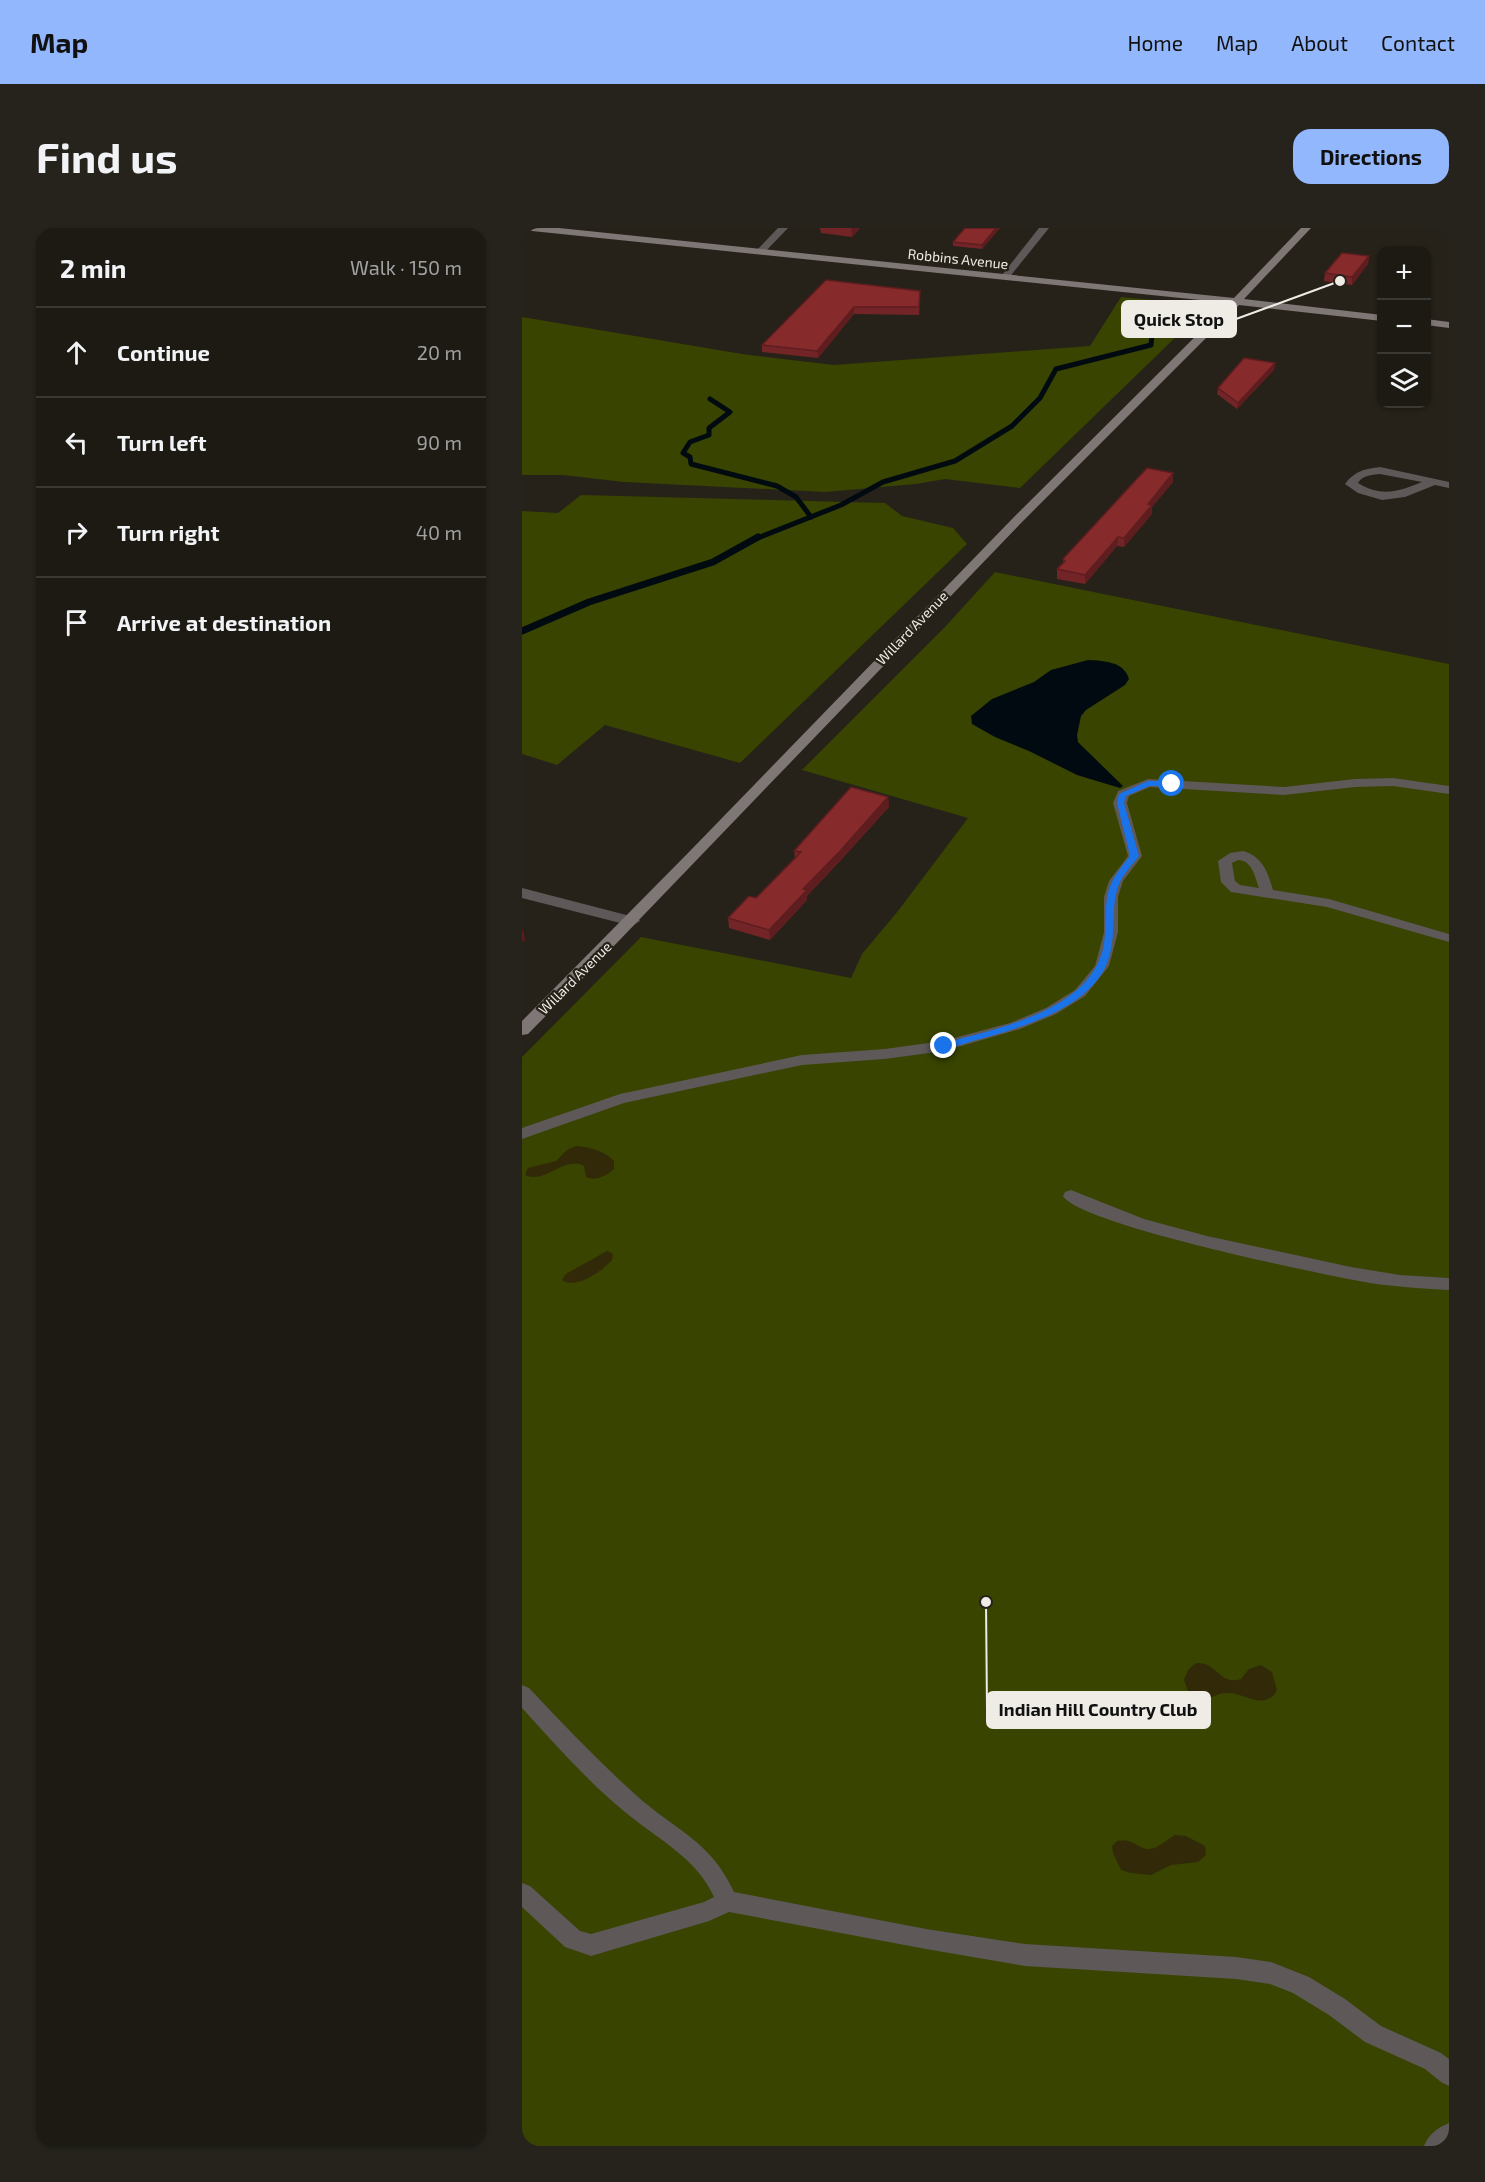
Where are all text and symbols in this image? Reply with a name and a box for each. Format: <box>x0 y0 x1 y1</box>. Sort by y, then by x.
text: Map <box>30 25 88 59</box>
text: Home <box>1127 30 1183 55</box>
text: Map <box>1216 30 1258 55</box>
text: About <box>1291 30 1348 55</box>
text: Contact <box>1381 30 1455 55</box>
button: Directions <box>1293 129 1449 184</box>
text: Find us <box>36 131 178 181</box>
street label: Robbins Avenue <box>907 245 1009 272</box>
map controls <box>1377 246 1431 408</box>
button: + <box>1377 246 1431 300</box>
text: 2 min <box>60 252 126 283</box>
text: Walk · 150 m <box>350 255 462 279</box>
button: − <box>1377 300 1431 354</box>
callout: Quick Stop <box>1122 301 1236 337</box>
text: Quick Stop <box>1134 308 1224 330</box>
icon: ahead <box>60 336 93 369</box>
text: Continue <box>117 339 210 365</box>
text: 20 m <box>417 340 462 364</box>
button: layers <box>1377 354 1431 408</box>
icon: left <box>60 426 93 459</box>
text: Turn left <box>117 429 206 455</box>
text: 90 m <box>417 430 462 454</box>
icon: right <box>60 516 93 549</box>
text: Turn right <box>117 519 219 545</box>
text: 40 m <box>416 520 462 544</box>
street label: Willard Avenue <box>872 587 951 668</box>
icon: arrive <box>60 606 93 639</box>
text: Arrive at destination <box>117 609 331 635</box>
route start <box>1158 770 1184 796</box>
street label: Willard Avenue <box>535 938 615 1018</box>
route end <box>930 1032 956 1058</box>
callout: Indian Hill Country Club <box>987 1692 1210 1728</box>
text: Indian Hill Country Club <box>999 1698 1197 1720</box>

